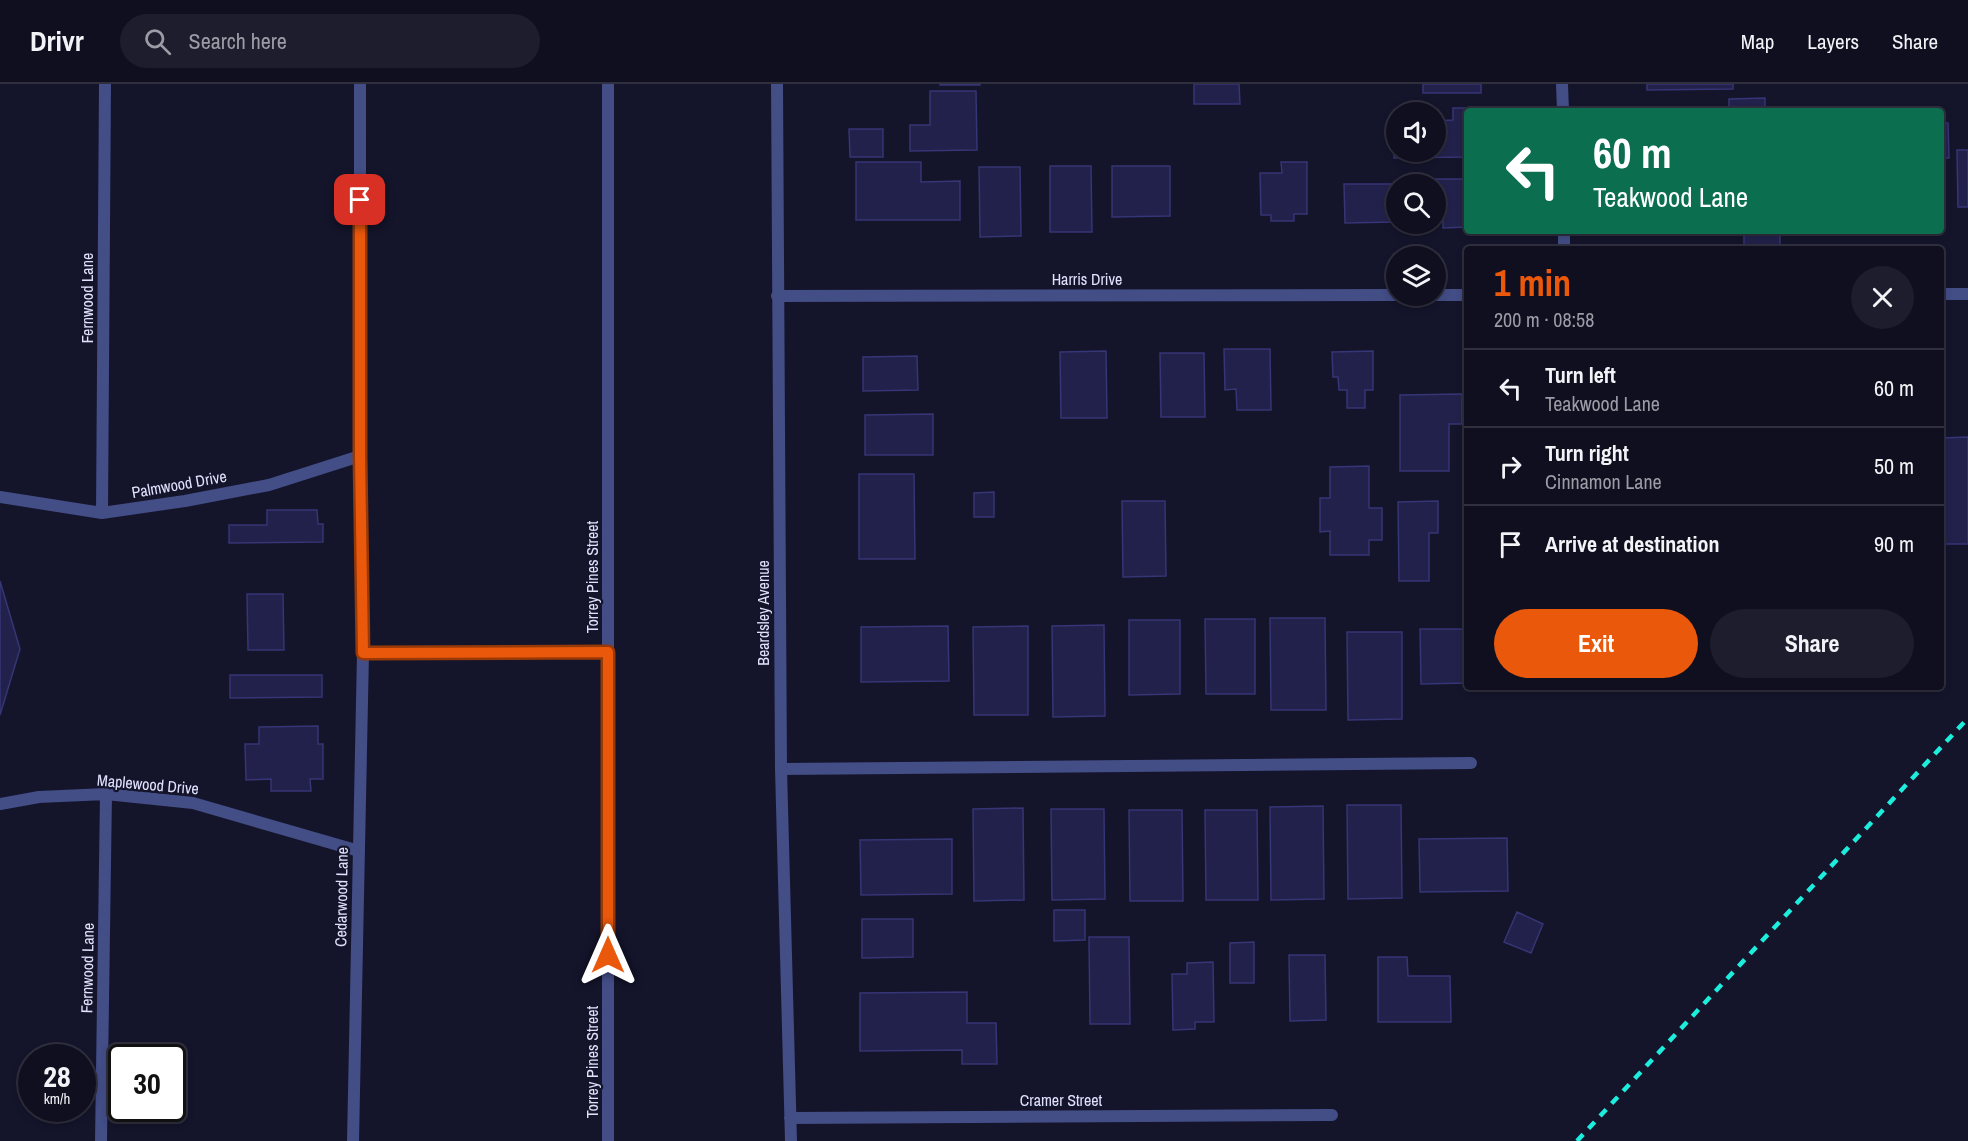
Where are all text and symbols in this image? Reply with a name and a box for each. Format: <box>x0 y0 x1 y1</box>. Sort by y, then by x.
search box <box>120 14 540 68</box>
text: Drivr <box>30 22 84 60</box>
icon: search <box>141 25 174 58</box>
text: Search here <box>189 26 287 56</box>
text: Map <box>1741 27 1774 56</box>
text: Layers <box>1807 27 1859 56</box>
text: Share <box>1892 27 1938 56</box>
map controls <box>1386 102 1446 306</box>
button: sound <box>1386 102 1446 162</box>
text: 60 m <box>1593 125 1672 181</box>
icon: left <box>1494 132 1572 210</box>
pin <box>334 174 385 225</box>
button: search <box>1386 174 1446 234</box>
text: Teakwood Lane <box>1593 179 1748 215</box>
icon: arrive <box>343 183 376 216</box>
button: layers <box>1386 246 1446 306</box>
street label: Fernwood Lane <box>76 253 98 343</box>
text: 1 min <box>1494 259 1571 307</box>
button: close <box>1851 266 1914 329</box>
street label: Harris Drive <box>1052 268 1122 290</box>
text: 200 m · 08:58 <box>1494 306 1594 333</box>
text: Turn left <box>1545 360 1616 390</box>
icon: left <box>1494 372 1527 405</box>
text: 60 m <box>1874 373 1914 403</box>
text: Teakwood Lane <box>1545 390 1660 417</box>
text: Turn right <box>1545 438 1629 468</box>
icon: right <box>1494 450 1527 483</box>
text: 50 m <box>1874 451 1914 481</box>
street label: Palmwood Drive <box>130 465 228 503</box>
text: Cinnamon Lane <box>1545 468 1662 495</box>
street label: Torrey Pines Street <box>581 520 603 633</box>
icon: arrive <box>1494 528 1527 561</box>
text: Arrive at destination <box>1545 529 1719 559</box>
text: 90 m <box>1874 529 1914 559</box>
street label: Beardsley Avenue <box>752 560 774 666</box>
button: Exit <box>1494 609 1698 678</box>
button: Share <box>1710 609 1914 678</box>
street label: Maplewood Drive <box>96 769 200 799</box>
street label: Cedarwood Lane <box>329 847 353 947</box>
street label: Fernwood Lane <box>75 923 99 1013</box>
position arrow <box>576 923 640 987</box>
street label: Torrey Pines Street <box>581 1005 603 1118</box>
speed limit sign: 30 <box>108 1044 186 1122</box>
text: 28 <box>43 1056 71 1096</box>
text: km/h <box>44 1088 70 1109</box>
street label: Cramer Street <box>1020 1089 1103 1111</box>

